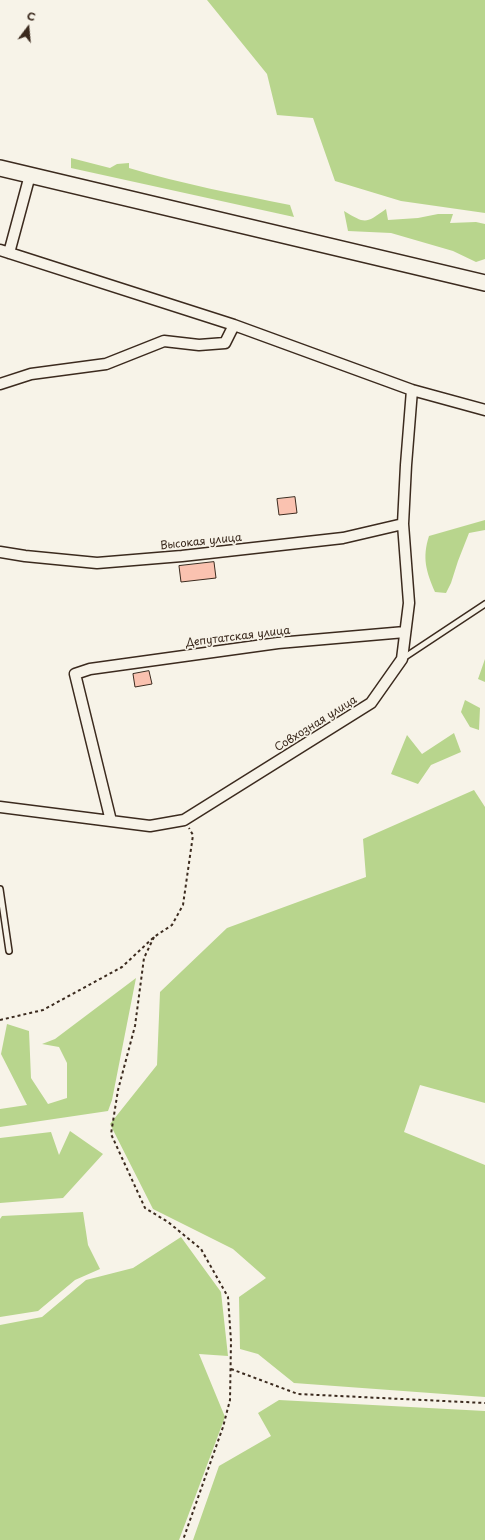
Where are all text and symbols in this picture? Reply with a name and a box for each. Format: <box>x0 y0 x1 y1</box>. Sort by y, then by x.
text: С <box>25 7 38 25</box>
north arrow <box>8 8 48 48</box>
street label: Высокая улица <box>159 531 243 553</box>
street label: Депутатская улица <box>185 624 291 650</box>
street label: Совхозная улица <box>272 693 360 755</box>

